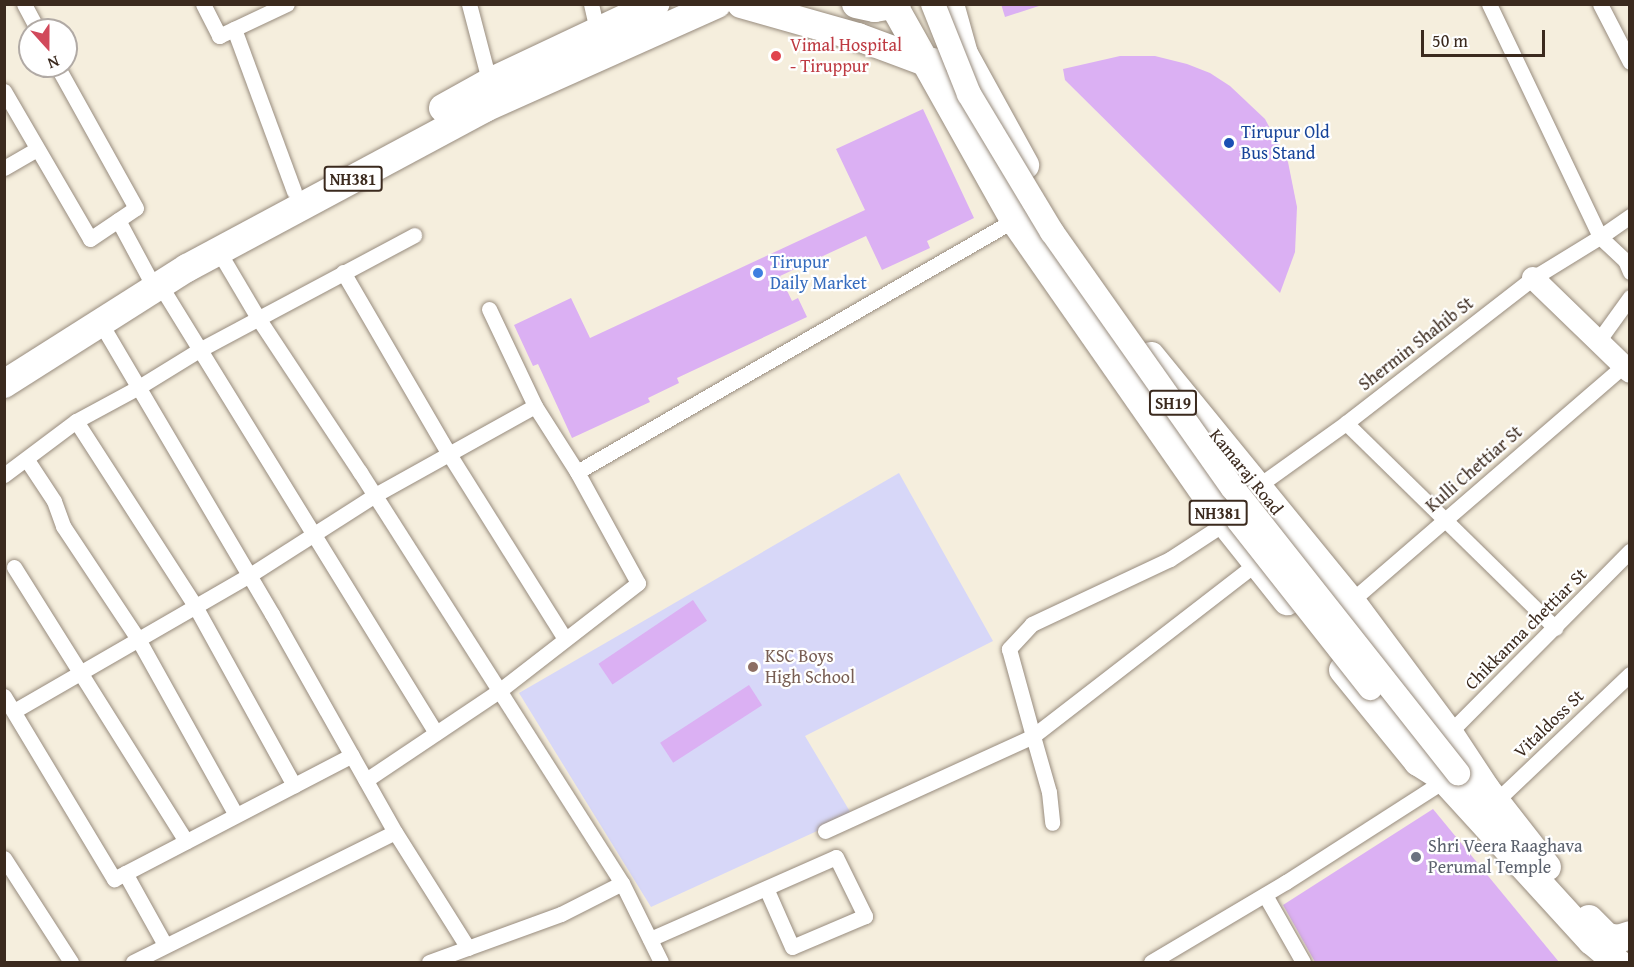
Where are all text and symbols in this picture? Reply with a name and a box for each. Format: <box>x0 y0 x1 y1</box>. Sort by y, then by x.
north arrow <box>18 18 78 78</box>
scale bar <box>1424 18 1548 56</box>
text: 50 m <box>1432 27 1468 54</box>
place label: Vimal Hospital - Tiruppur <box>790 35 902 78</box>
marker: Vimal Hospital - Tiruppur <box>767 47 785 65</box>
text: N <box>44 50 63 76</box>
place label: Tirupur Old Bus Stand <box>1241 122 1330 164</box>
marker: Tirupur Old Bus Stand <box>1222 136 1236 150</box>
road number: NH381 <box>323 166 383 192</box>
place label: Tirupur Daily Market <box>770 252 867 294</box>
marker: Tirupur Daily Market <box>751 266 765 280</box>
street label: Shermin Shahib St <box>1354 293 1478 395</box>
road number: SH19 <box>1148 390 1198 416</box>
street label: Kulli Chettiar St <box>1421 421 1527 517</box>
street label: Kamaraj Road <box>1205 425 1287 519</box>
road number: NH381 <box>1188 500 1248 526</box>
street label: Chikkanna chettiar St <box>1461 564 1591 694</box>
place label: KSC Boys High School <box>765 646 855 688</box>
marker: KSC Boys High School <box>746 660 760 674</box>
street label: Vitaldoss St <box>1510 685 1588 763</box>
place label: Shri Veera Raaghava Perumal Temple <box>1428 836 1582 878</box>
marker: Shri Veera Raaghava Perumal Temple <box>1409 850 1423 864</box>

